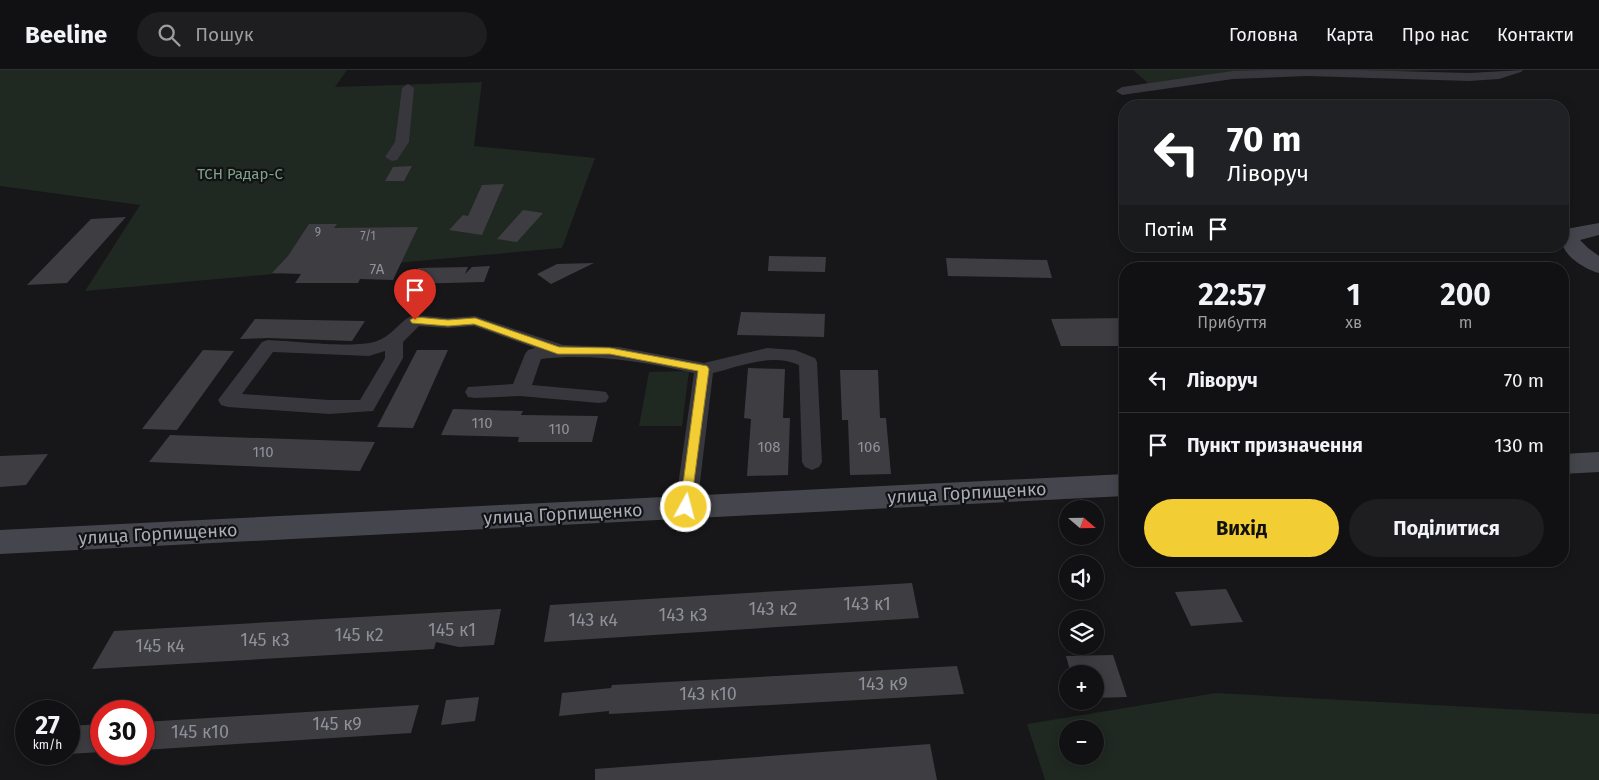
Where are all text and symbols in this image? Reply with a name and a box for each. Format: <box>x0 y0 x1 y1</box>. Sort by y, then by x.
search box <box>137 12 487 57</box>
text: Beeline <box>25 21 107 49</box>
icon: search <box>155 21 183 49</box>
text: Пошук <box>195 23 254 46</box>
text: Головна <box>1229 24 1298 46</box>
text: Карта <box>1326 24 1374 46</box>
text: Про нас <box>1402 24 1469 46</box>
text: Контакти <box>1497 24 1574 46</box>
text: 70 m <box>1227 118 1301 160</box>
icon: left <box>1144 120 1209 185</box>
text: Ліворуч <box>1227 160 1309 187</box>
park label: ТСН Радар-С <box>197 165 283 183</box>
icon: arrive <box>1204 215 1232 243</box>
text: Потім <box>1144 218 1194 241</box>
house number: 9 <box>315 225 321 239</box>
house number: 7/1 <box>360 229 376 243</box>
house number: 7А <box>370 260 385 278</box>
pin <box>394 269 436 320</box>
icon: arrive <box>401 276 429 304</box>
text: 22:57 <box>1198 277 1266 313</box>
text: 1 <box>1347 277 1361 313</box>
text: 200 <box>1440 277 1491 313</box>
text: Прибуття <box>1197 313 1267 332</box>
text: хв <box>1345 313 1362 332</box>
text: m <box>1459 313 1472 332</box>
icon: left <box>1144 366 1172 394</box>
text: Ліворуч <box>1187 369 1258 392</box>
text: 70 m <box>1504 369 1544 392</box>
house number: 110 <box>471 414 493 432</box>
house number: 110 <box>548 420 570 438</box>
icon: arrive <box>1144 431 1172 459</box>
text: Пункт призначення <box>1187 434 1363 457</box>
text: 130 m <box>1494 434 1544 457</box>
house number: 108 <box>757 438 781 456</box>
house number: 106 <box>858 438 880 456</box>
house number: 110 <box>252 443 274 461</box>
street label: улица Горпищенко <box>887 478 1047 508</box>
position arrow <box>659 480 711 532</box>
street label: улица Горпищенко <box>483 499 643 529</box>
button: Вихід <box>1144 499 1339 557</box>
button: Поділитися <box>1349 499 1544 557</box>
north arrow <box>1059 500 1104 545</box>
map controls <box>1059 500 1104 765</box>
street label: улица Горпищенко <box>78 519 238 549</box>
button: sound <box>1059 555 1104 600</box>
house number: 143 к1 <box>843 593 891 615</box>
house number: 143 к2 <box>748 598 798 620</box>
house number: 143 к3 <box>658 604 708 626</box>
house number: 143 к4 <box>568 609 618 631</box>
button: layers <box>1059 610 1104 655</box>
house number: 145 к1 <box>428 619 476 641</box>
house number: 145 к2 <box>334 624 384 646</box>
house number: 145 к3 <box>240 629 290 651</box>
house number: 145 к4 <box>135 635 185 657</box>
button: + <box>1059 665 1104 710</box>
house number: 143 к9 <box>858 673 908 695</box>
house number: 143 к10 <box>679 683 737 705</box>
speed limit sign: 30 <box>90 700 155 765</box>
text: 27 <box>35 711 60 741</box>
house number: 145 к9 <box>312 713 362 735</box>
button: − <box>1059 720 1104 765</box>
house number: 145 к10 <box>171 721 229 743</box>
text: km/h <box>33 738 62 752</box>

